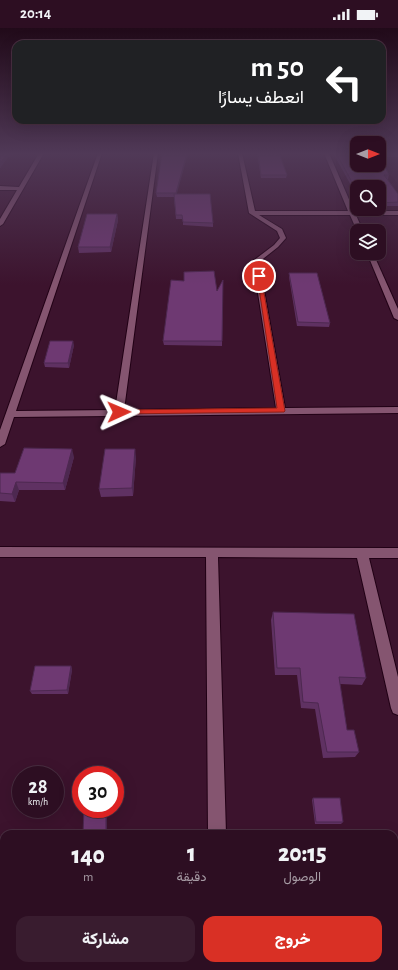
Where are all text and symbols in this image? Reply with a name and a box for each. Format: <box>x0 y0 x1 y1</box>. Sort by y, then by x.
text: 20:14 <box>20 6 51 21</box>
text: 50 m <box>250 54 304 82</box>
icon: left <box>318 56 370 108</box>
text: انعطف يسارًا <box>218 89 304 107</box>
north arrow <box>350 136 386 172</box>
map controls <box>350 136 386 260</box>
button: search <box>350 180 386 216</box>
button: layers <box>350 224 386 260</box>
pin <box>242 259 276 293</box>
icon: arrive <box>248 265 270 287</box>
position arrow <box>98 391 140 433</box>
speed limit sign: 30 <box>72 766 124 818</box>
text: 28 <box>28 777 48 797</box>
text: km/h <box>28 797 48 807</box>
text: 1 <box>187 842 196 866</box>
text: 20:15 <box>278 842 327 866</box>
text: 140 <box>71 844 105 868</box>
text: m <box>83 871 93 884</box>
text: دقيقة <box>176 871 207 884</box>
text: الوصول <box>283 871 321 884</box>
button: مشاركة <box>16 916 195 962</box>
button: خروج <box>203 916 382 962</box>

